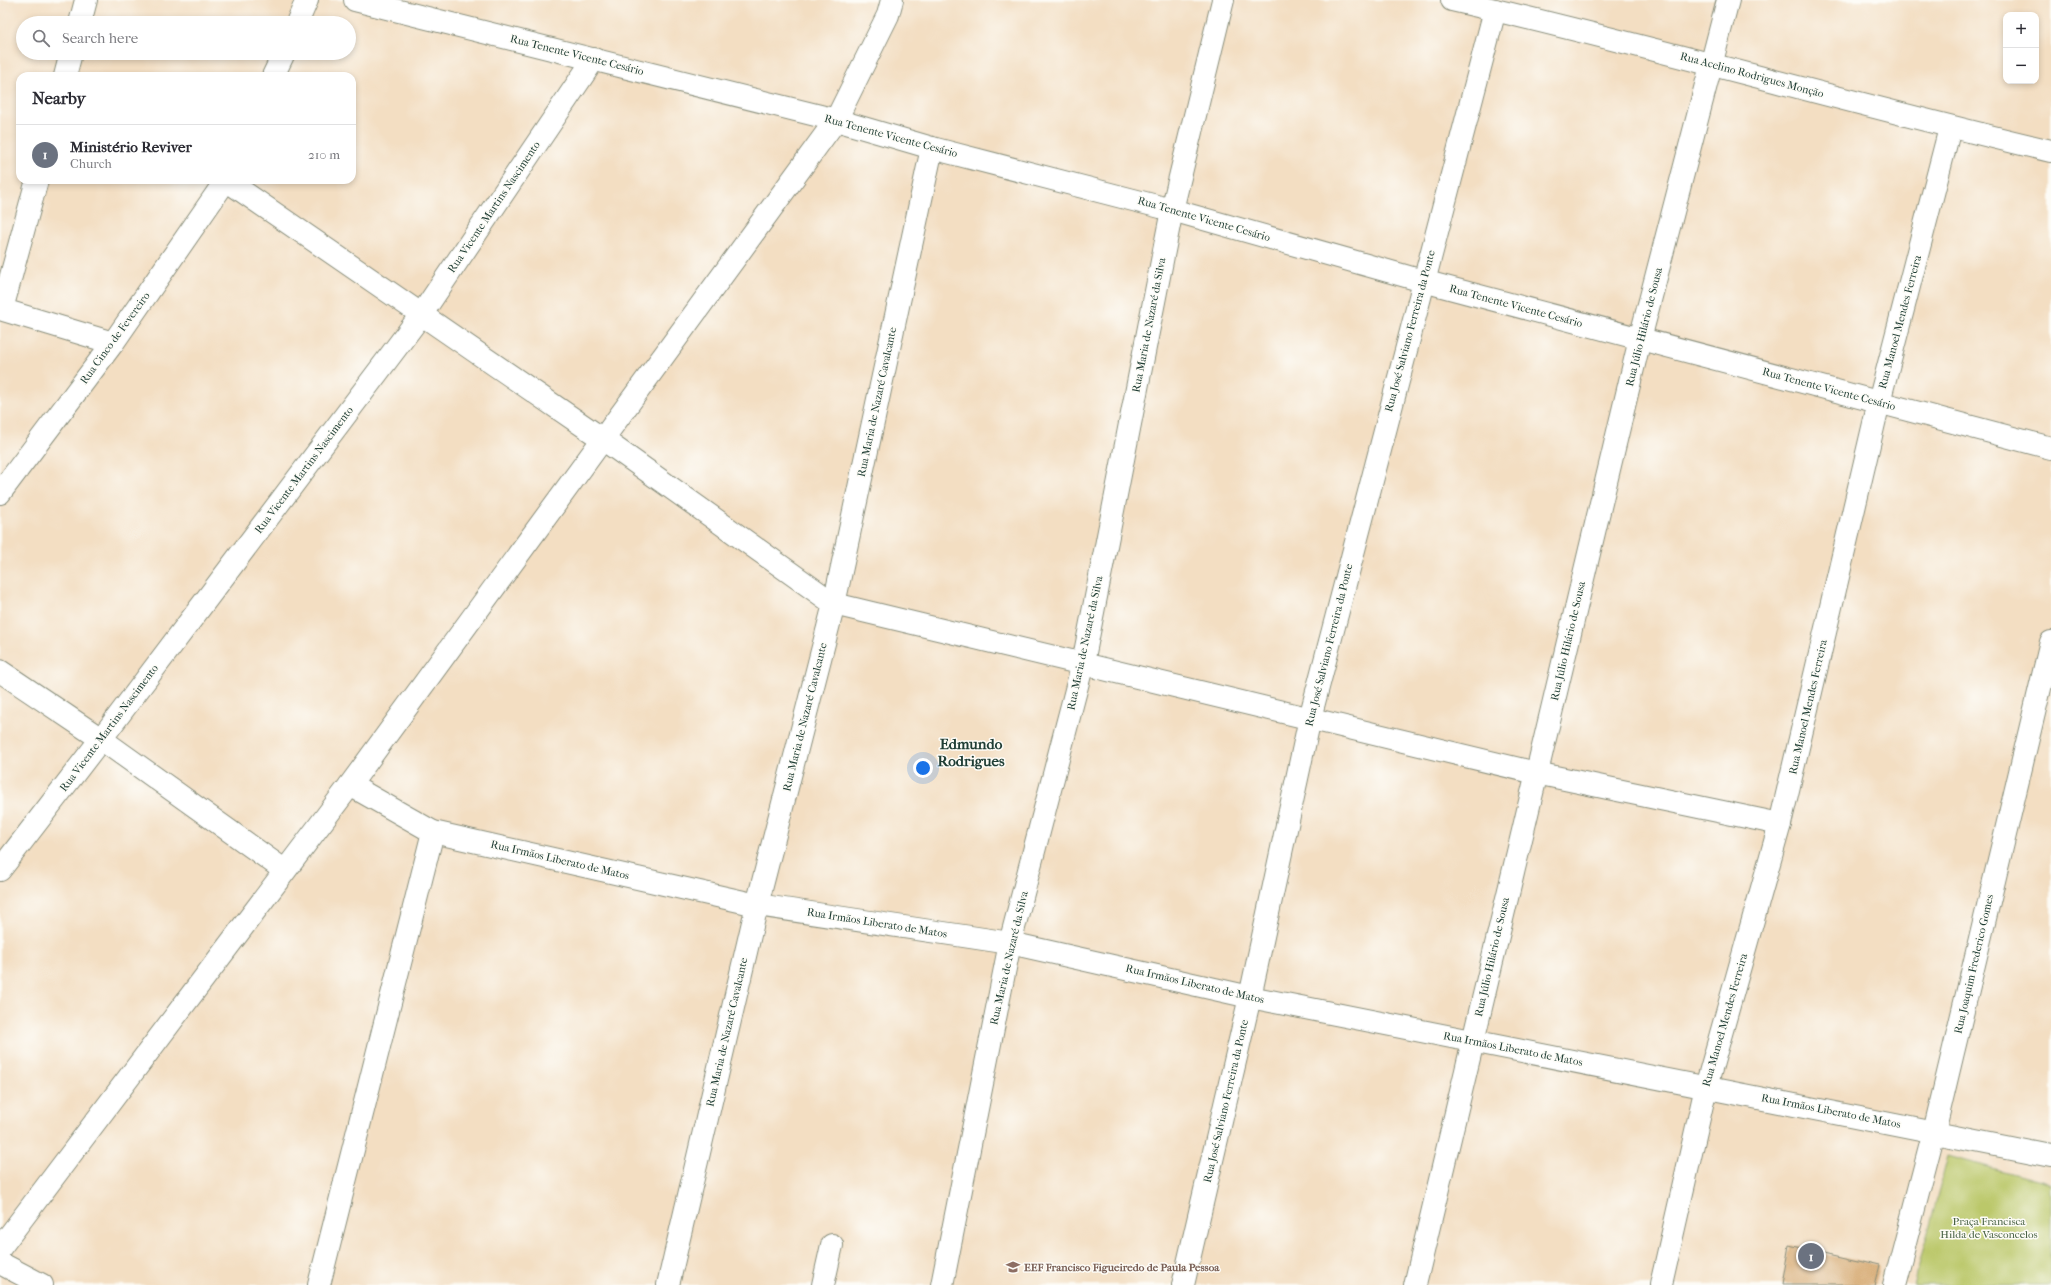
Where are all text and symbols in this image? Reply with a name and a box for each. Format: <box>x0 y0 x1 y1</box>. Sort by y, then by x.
map controls <box>2003 12 2039 84</box>
button: + <box>2003 12 2039 48</box>
search box <box>16 16 356 60</box>
icon: search <box>30 27 52 49</box>
text: Search here <box>62 29 138 47</box>
street label: Rua Tenente Vicente Cesário <box>509 32 646 78</box>
button: − <box>2003 48 2039 84</box>
street label: Rua Acelino Rodrigues Monção <box>1679 50 1826 101</box>
text: Nearby <box>32 88 86 108</box>
street label: Rua Tenente Vicente Cesário <box>823 112 959 160</box>
text: Ministério Reviver <box>70 138 192 156</box>
street label: Rua Vicente Martins Nascimento <box>445 138 543 275</box>
text: 1 <box>43 147 47 162</box>
text: 210 m <box>308 147 340 162</box>
text: Church <box>70 156 112 171</box>
street label: Rua Tenente Vicente Cesário <box>1136 194 1272 244</box>
street label: Rua José Salviano Ferreira da Ponte <box>1382 248 1438 413</box>
street label: Rua Manoel Mendes Ferreira <box>1876 253 1924 390</box>
street label: Rua Maria de Nazaré da Silva <box>1130 256 1169 394</box>
street label: Rua Júlio Hilário de Sousa <box>1623 265 1665 388</box>
street label: Rua Tenente Vicente Cesário <box>1448 282 1584 330</box>
street label: Rua Cinco de Fevereiro <box>77 289 153 386</box>
street label: Rua Maria de Nazaré Cavalcante <box>855 325 899 478</box>
street label: Rua Tenente Vicente Cesário <box>1761 365 1897 413</box>
street label: Rua Vicente Martins Nascimento <box>252 404 356 536</box>
street label: Rua José Salviano Ferreira da Ponte <box>1302 562 1356 728</box>
street label: Rua Maria de Nazaré da Silva <box>1064 574 1106 711</box>
street label: Rua Júlio Hilário de Sousa <box>1548 579 1588 702</box>
street label: Rua Manoel Mendes Ferreira <box>1786 637 1830 776</box>
street label: Rua Maria de Nazaré Cavalcante <box>780 641 830 793</box>
street label: Rua Vicente Martins Nascimento <box>57 662 161 794</box>
district label: Edmundo Rodrigues <box>938 735 1005 770</box>
your location <box>913 758 933 778</box>
street label: Rua Irmãos Liberato de Matos <box>489 838 631 882</box>
street label: Rua Maria de Nazaré da Silva <box>987 889 1031 1026</box>
street label: Rua Joaquim Frederico Gomes <box>1952 893 1996 1035</box>
street label: Rua Júlio Hilário de Sousa <box>1472 895 1512 1018</box>
street label: Rua Irmãos Liberato de Matos <box>806 905 948 941</box>
street label: Rua Manoel Mendes Ferreira <box>1700 951 1751 1088</box>
street label: Rua Maria de Nazaré Cavalcante <box>703 956 751 1108</box>
street label: Rua Irmãos Liberato de Matos <box>1124 962 1266 1006</box>
street label: Rua José Salviano Ferreira da Ponte <box>1201 1018 1251 1184</box>
street label: Rua Irmãos Liberato de Matos <box>1442 1029 1584 1069</box>
street label: Rua Irmãos Liberato de Matos <box>1760 1091 1902 1131</box>
park label: Praça Francisca Hilda de Vasconcelos <box>1940 1215 2038 1241</box>
pin: 1 <box>1798 1241 1824 1271</box>
school or university icon: EEF Francisco Figueiredo de Paula Pessoa <box>1005 1259 1021 1275</box>
place label: EEF Francisco Figueiredo de Paula Pessoa <box>1024 1261 1220 1274</box>

